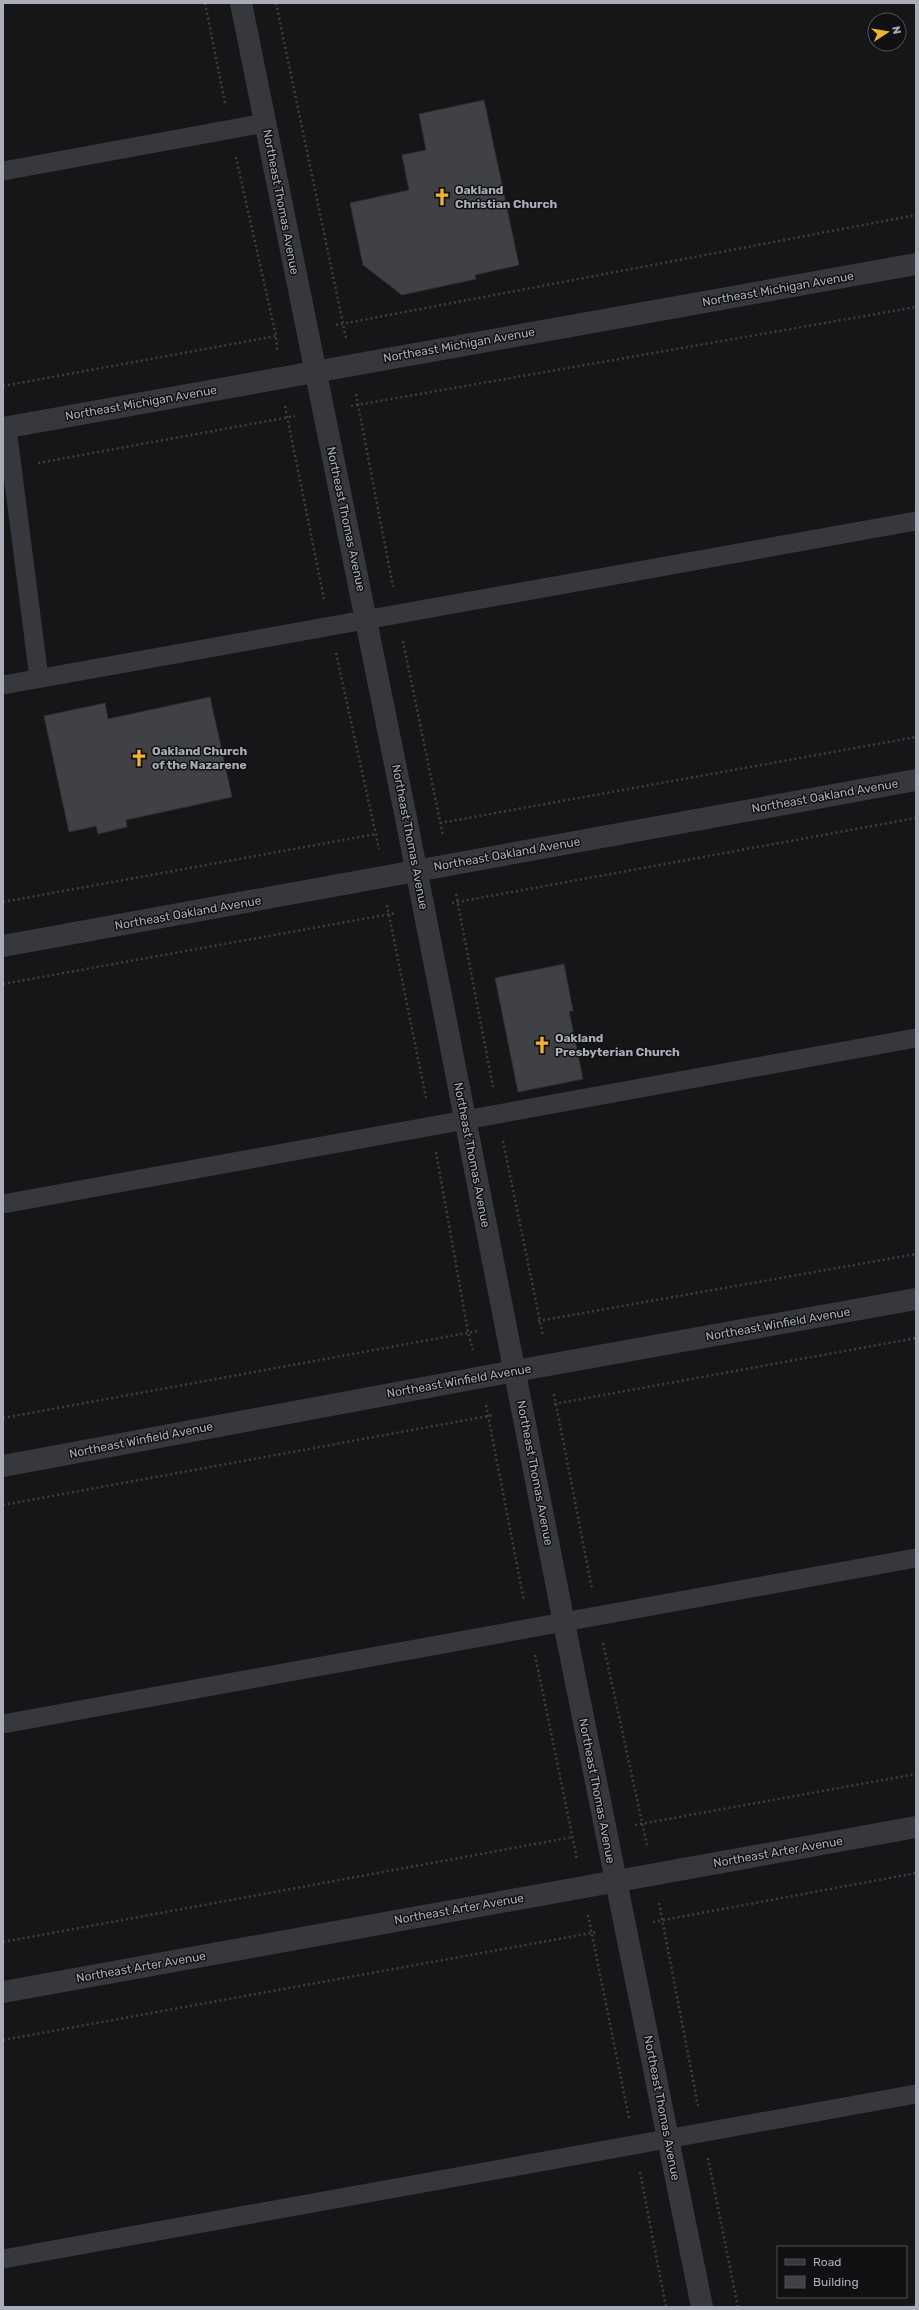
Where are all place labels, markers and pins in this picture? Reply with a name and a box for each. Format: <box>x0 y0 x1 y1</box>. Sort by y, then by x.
place label: Oakland Christian Church <box>455 183 557 211</box>
church icon: Oakland Christian Church <box>432 187 452 207</box>
place label: Oakland Church of the Nazarene <box>152 744 247 772</box>
church icon: Oakland Church of the Nazarene <box>129 748 149 768</box>
place label: Oakland Presbyterian Church <box>555 1031 680 1059</box>
church icon: Oakland Presbyterian Church <box>532 1035 552 1055</box>

